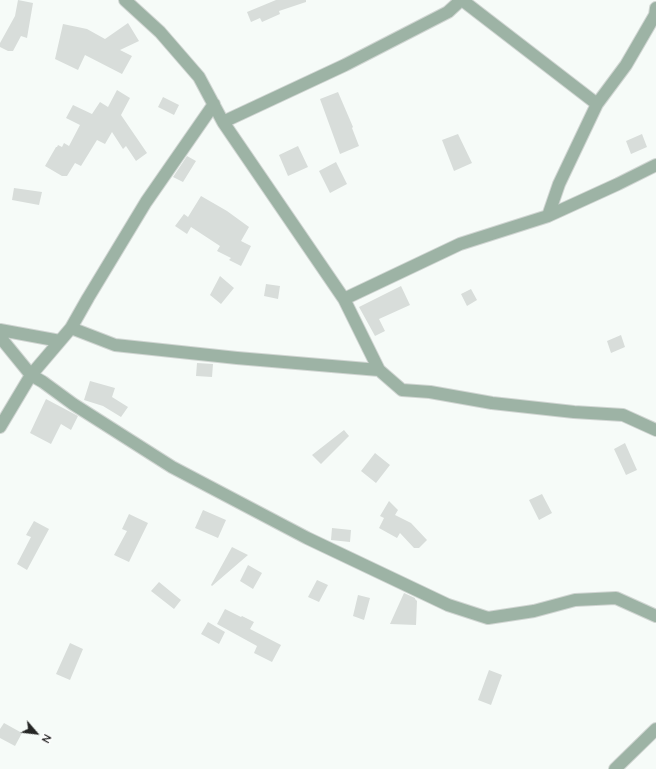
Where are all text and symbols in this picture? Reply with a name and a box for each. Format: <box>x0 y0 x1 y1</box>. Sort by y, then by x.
north arrow <box>16 713 56 753</box>
text: N <box>39 732 55 745</box>

